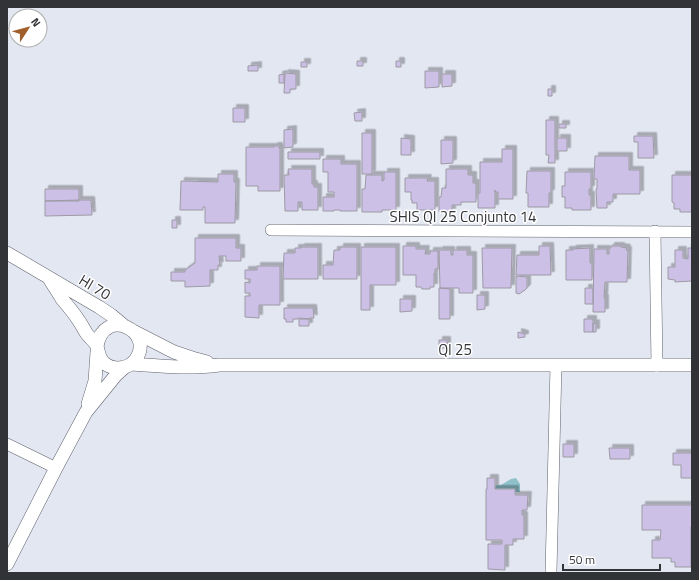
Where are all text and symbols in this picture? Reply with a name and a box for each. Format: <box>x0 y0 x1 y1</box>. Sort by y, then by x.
north arrow <box>8 8 48 48</box>
text: N <box>27 14 45 30</box>
street label: SHIS QI 25 Conjunto 14 <box>390 205 536 228</box>
street label: HI 70 <box>75 268 115 306</box>
street label: QI 25 <box>438 338 472 361</box>
scale bar <box>563 546 660 572</box>
text: 50 m <box>569 550 595 569</box>

